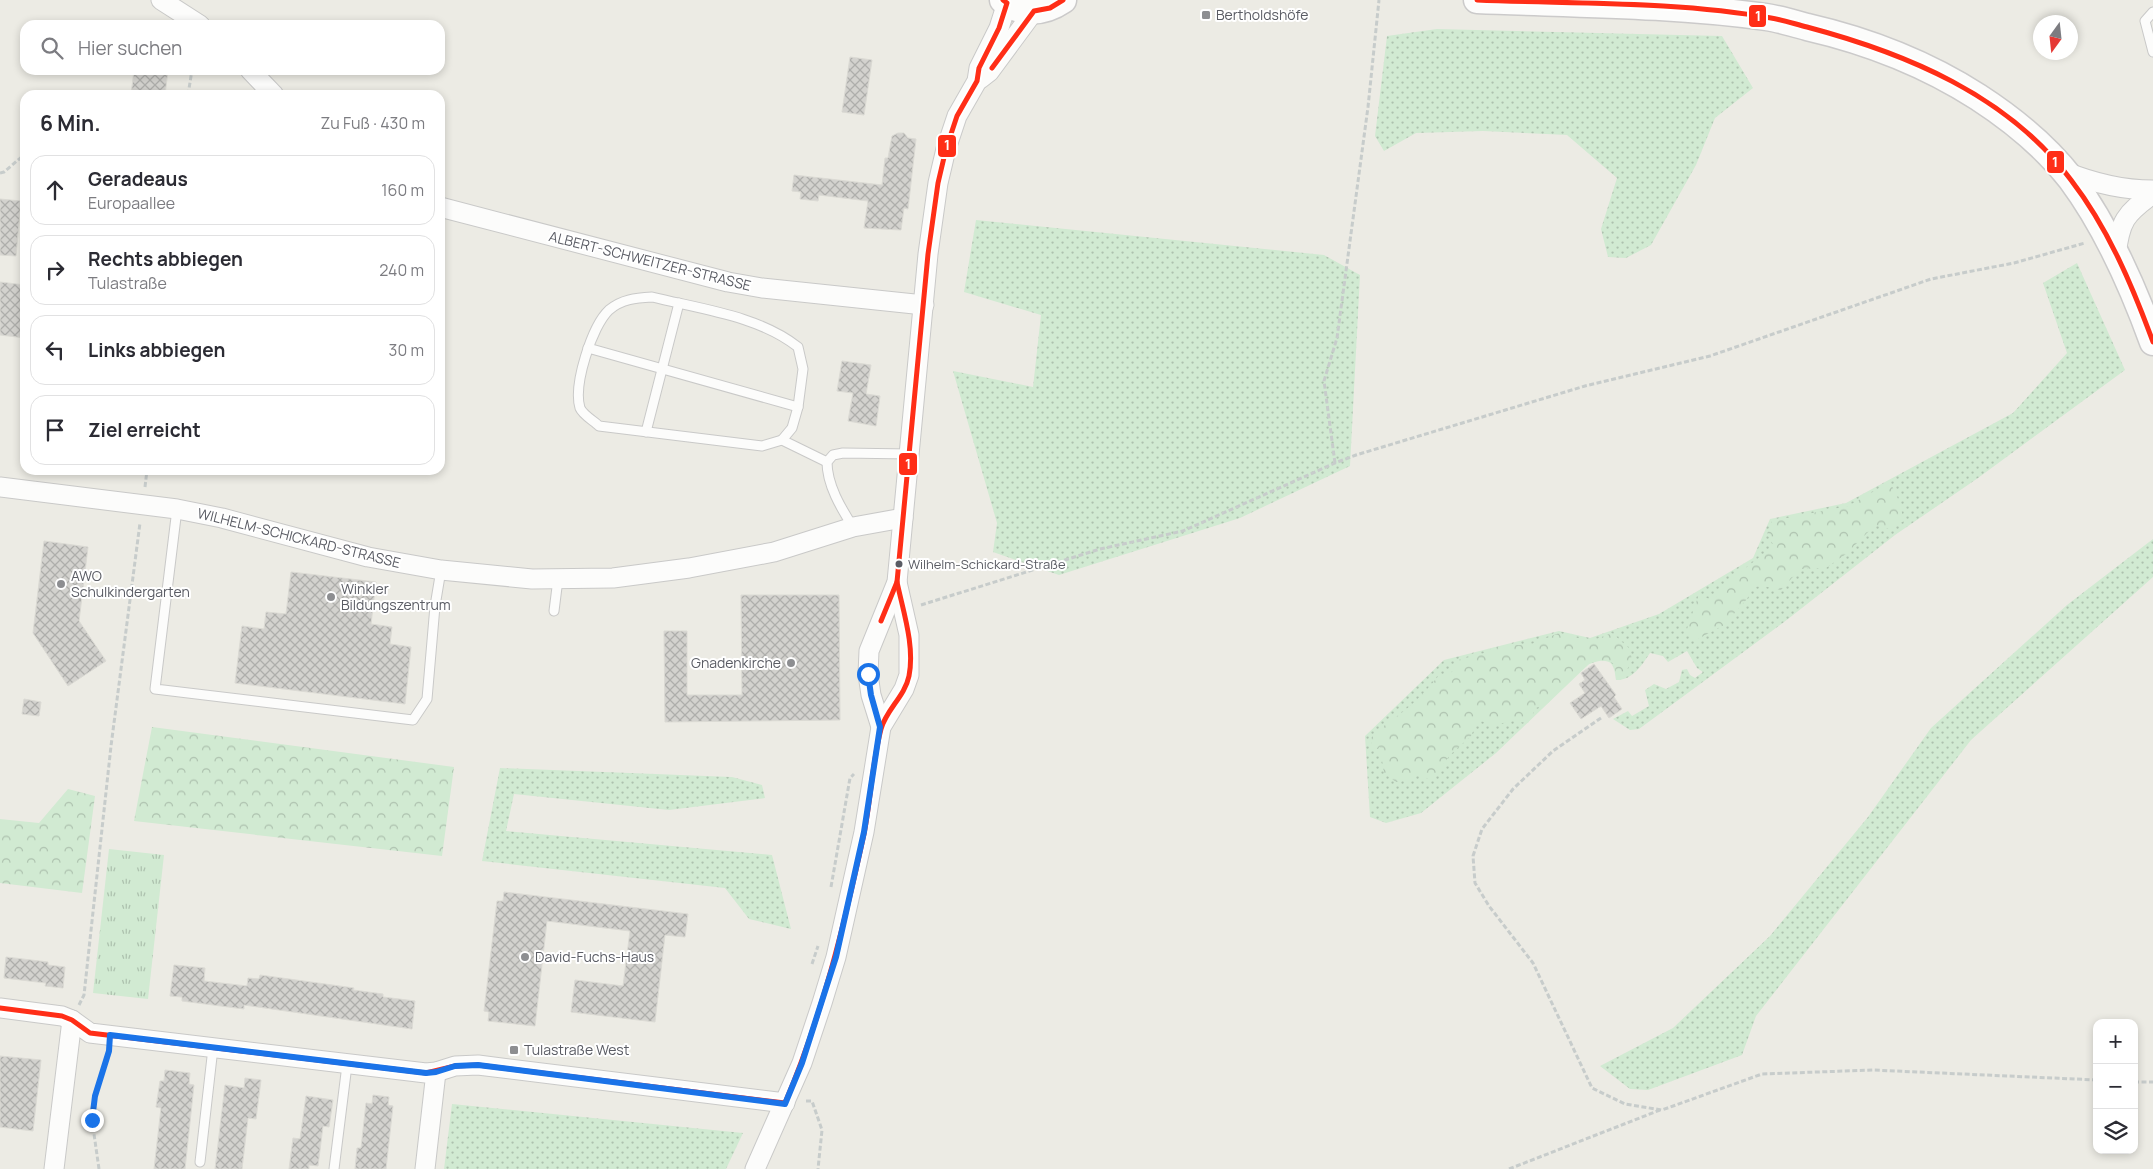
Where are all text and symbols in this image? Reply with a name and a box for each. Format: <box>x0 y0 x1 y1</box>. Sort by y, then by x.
line badge: 1 <box>1748 4 1767 28</box>
place label: Bertholdshöfe <box>1216 5 1308 24</box>
text: 1 <box>1755 6 1761 25</box>
marker: Bertholdshöfe <box>1200 9 1212 21</box>
north arrow <box>2033 15 2078 60</box>
search box <box>20 20 445 75</box>
icon: search <box>38 34 66 62</box>
text: Hier suchen <box>78 35 182 61</box>
text: 6 Min. <box>40 109 101 137</box>
text: Zu Fuß · 430 m <box>321 112 425 134</box>
line badge: 1 <box>937 134 957 158</box>
text: 1 <box>944 135 950 154</box>
line badge: 1 <box>2046 150 2065 174</box>
text: 1 <box>2052 152 2058 171</box>
text: Geradeaus <box>88 166 188 192</box>
icon: ahead <box>41 176 69 204</box>
text: 160 m <box>381 179 424 201</box>
text: Europaallee <box>88 192 175 214</box>
street label: ALBERT-SCHWEITZER-STRASSE <box>547 226 753 295</box>
text: Rechts abbiegen <box>88 246 243 272</box>
icon: right <box>41 256 69 284</box>
text: 240 m <box>379 259 424 281</box>
text: Tulastraße <box>88 272 167 294</box>
icon: left <box>41 336 69 364</box>
text: Links abbiegen <box>88 337 225 363</box>
text: 30 m <box>389 339 424 361</box>
icon: arrive <box>41 416 69 444</box>
text: Ziel erreicht <box>88 417 201 443</box>
line badge: 1 <box>898 452 918 476</box>
text: 1 <box>905 454 911 473</box>
street label: WILHELM-SCHICKARD-STRASSE <box>196 503 403 572</box>
place label: Wilhelm-Schickard-Straße <box>908 555 1066 573</box>
marker: Wilhelm-Schickard-Straße <box>894 559 904 569</box>
place label: AWO Schulkindergarten <box>71 566 190 601</box>
marker: AWO Schulkindergarten <box>55 578 67 590</box>
place label: Winkler Bildungszentrum <box>341 579 451 614</box>
marker: Winkler Bildungszentrum <box>325 591 337 603</box>
place label: Gnadenkirche <box>691 653 781 672</box>
marker: Gnadenkirche <box>785 657 797 669</box>
route start <box>857 663 880 686</box>
place label: David-Fuchs-Haus <box>535 947 654 966</box>
marker: David-Fuchs-Haus <box>519 951 531 963</box>
map controls <box>2093 1019 2138 1154</box>
button: + <box>2093 1019 2138 1064</box>
place label: Tulastraße West <box>524 1040 630 1059</box>
marker: Tulastraße West <box>508 1044 520 1056</box>
button: − <box>2093 1064 2138 1109</box>
route end <box>81 1109 104 1132</box>
button: layers <box>2093 1109 2138 1154</box>

